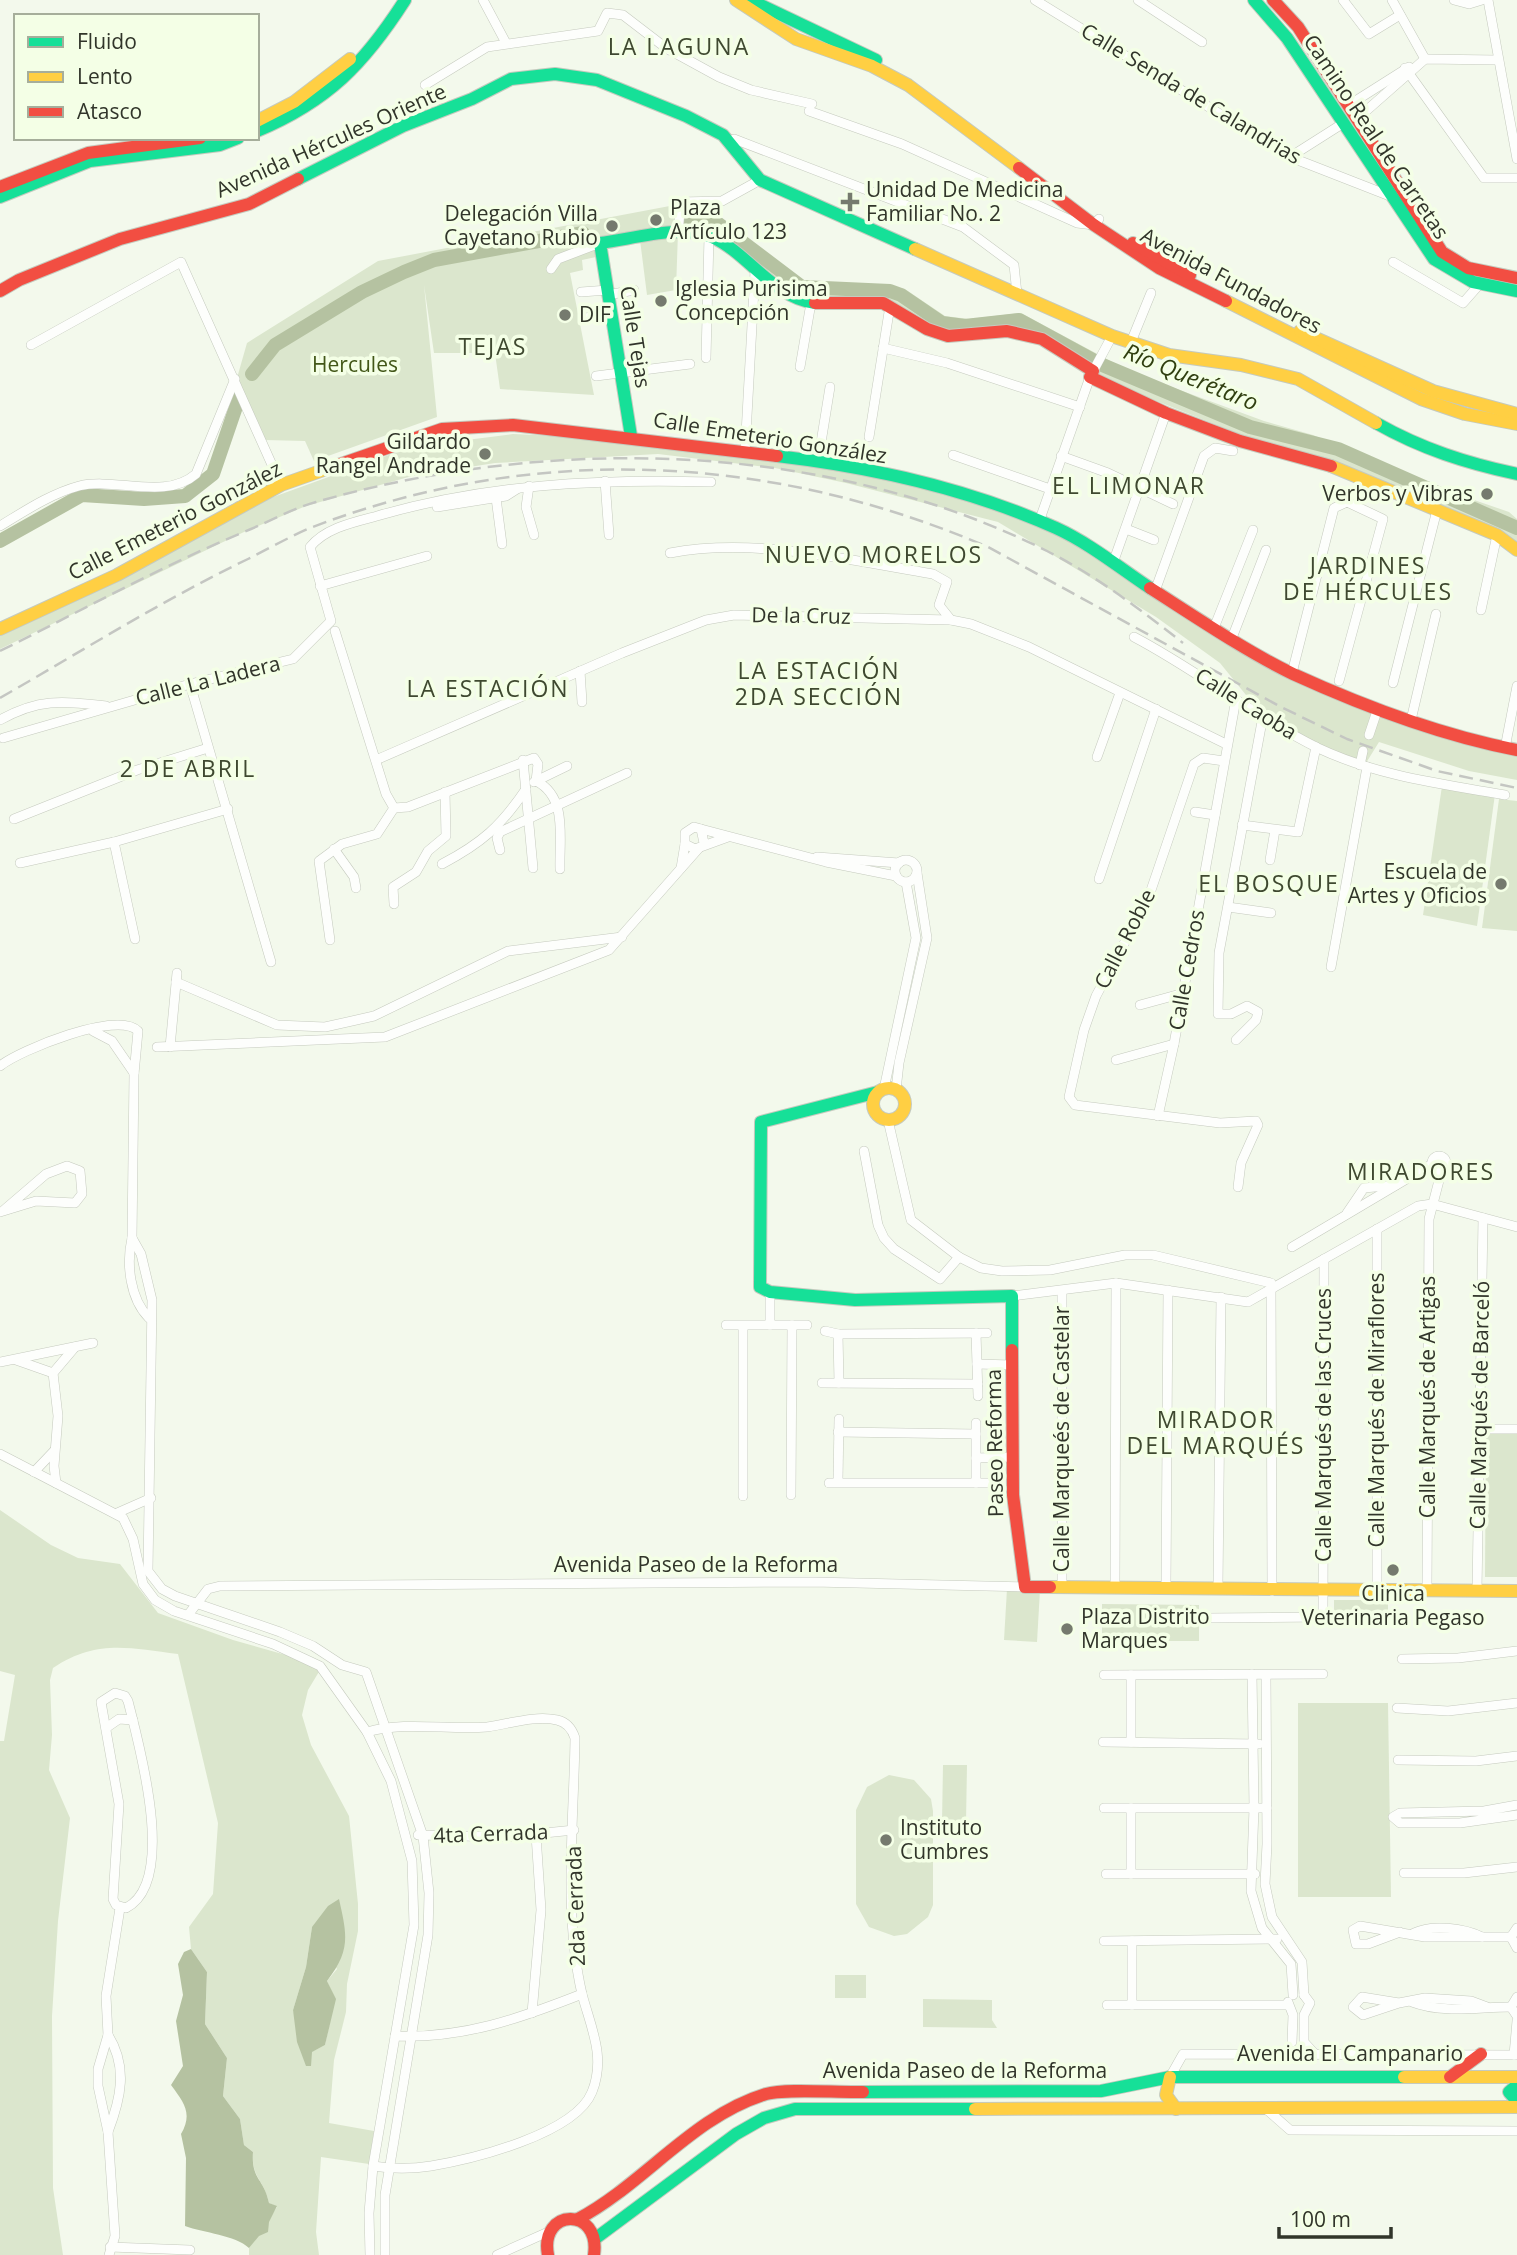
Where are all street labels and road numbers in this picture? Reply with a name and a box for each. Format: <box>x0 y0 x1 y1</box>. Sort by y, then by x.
street label: Calle Senda de Calandrias <box>1076 16 1307 170</box>
street label: Camino Real de Carretas <box>1298 29 1456 244</box>
street label: Avenida Hércules Oriente <box>211 77 450 204</box>
street label: Avenida Fundadores <box>1136 221 1327 340</box>
street label: Calle Tejas <box>614 284 658 390</box>
street label: Calle Emeterio González <box>651 405 889 469</box>
street label: Calle Emeterio González <box>63 454 286 586</box>
street label: De la Cruz <box>751 600 851 630</box>
street label: Calle La Ladera <box>132 648 283 712</box>
street label: Calle Caoba <box>1190 661 1303 745</box>
street label: Calle Roble <box>1087 884 1161 993</box>
street label: Calle Cedros <box>1162 907 1210 1032</box>
street label: Calle Marqués de Miraflores <box>1362 1273 1390 1547</box>
street label: Calle Marqués de Artigas <box>1413 1276 1441 1518</box>
street label: Calle Marqués de Barceló <box>1463 1280 1495 1529</box>
street label: Calle Marqués de las Cruces <box>1309 1288 1337 1562</box>
street label: Calle Marqueés de Castelar <box>1047 1305 1075 1572</box>
street label: Paseo Reforma <box>979 1369 1009 1517</box>
street label: Avenida Paseo de la Reforma <box>554 1550 838 1578</box>
street label: 4ta Cerrada <box>433 1817 549 1849</box>
street label: 2da Cerrada <box>559 1845 591 1967</box>
street label: Avenida El Campanario <box>1237 2039 1463 2067</box>
street label: Avenida Paseo de la Reforma <box>823 2056 1107 2084</box>

